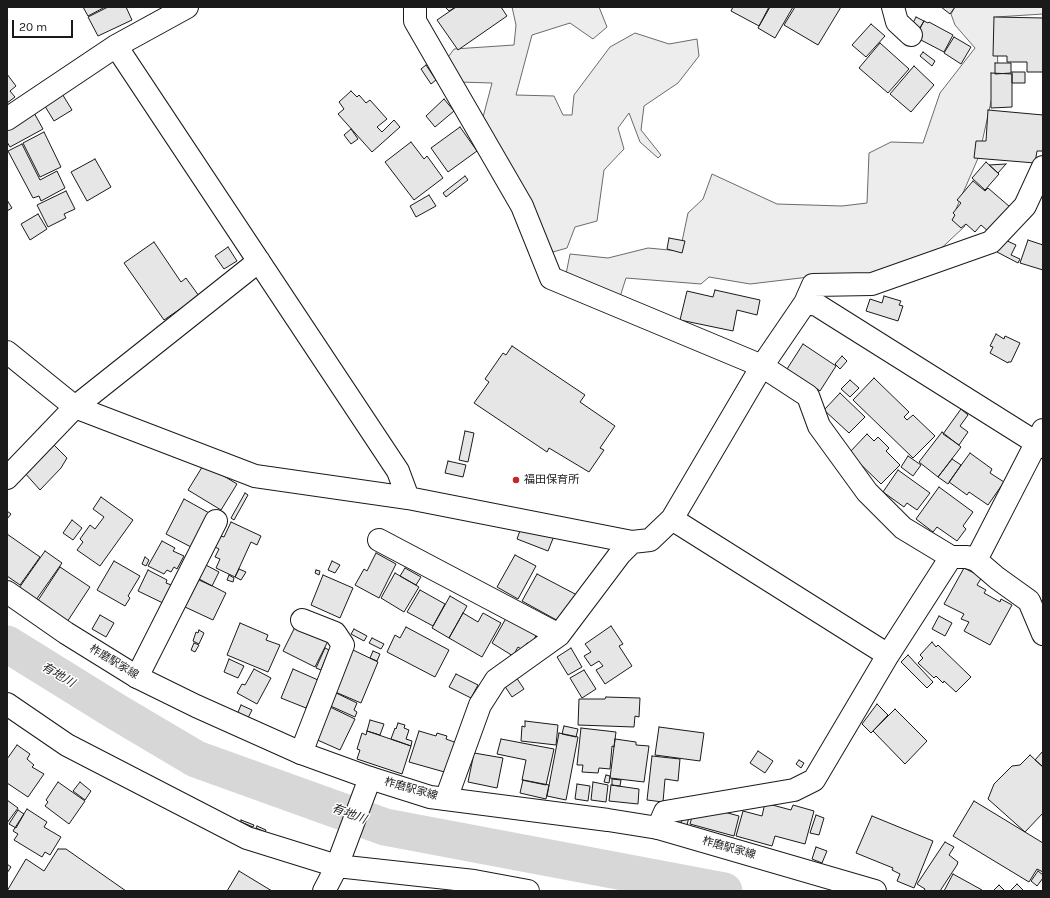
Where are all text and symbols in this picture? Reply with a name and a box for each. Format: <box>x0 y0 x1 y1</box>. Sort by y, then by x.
scale bar <box>14 12 75 38</box>
text: 20 m <box>19 20 47 34</box>
place label: 福田保育所 <box>524 473 579 487</box>
marker: 福田保育所 <box>511 475 521 485</box>
street label: 柞磨駅家線 <box>87 642 141 682</box>
water label: 有地川 <box>39 660 77 690</box>
street label: 柞磨駅家線 <box>383 775 439 803</box>
water label: 有地川 <box>330 801 368 827</box>
street label: 柞磨駅家線 <box>701 834 757 862</box>

